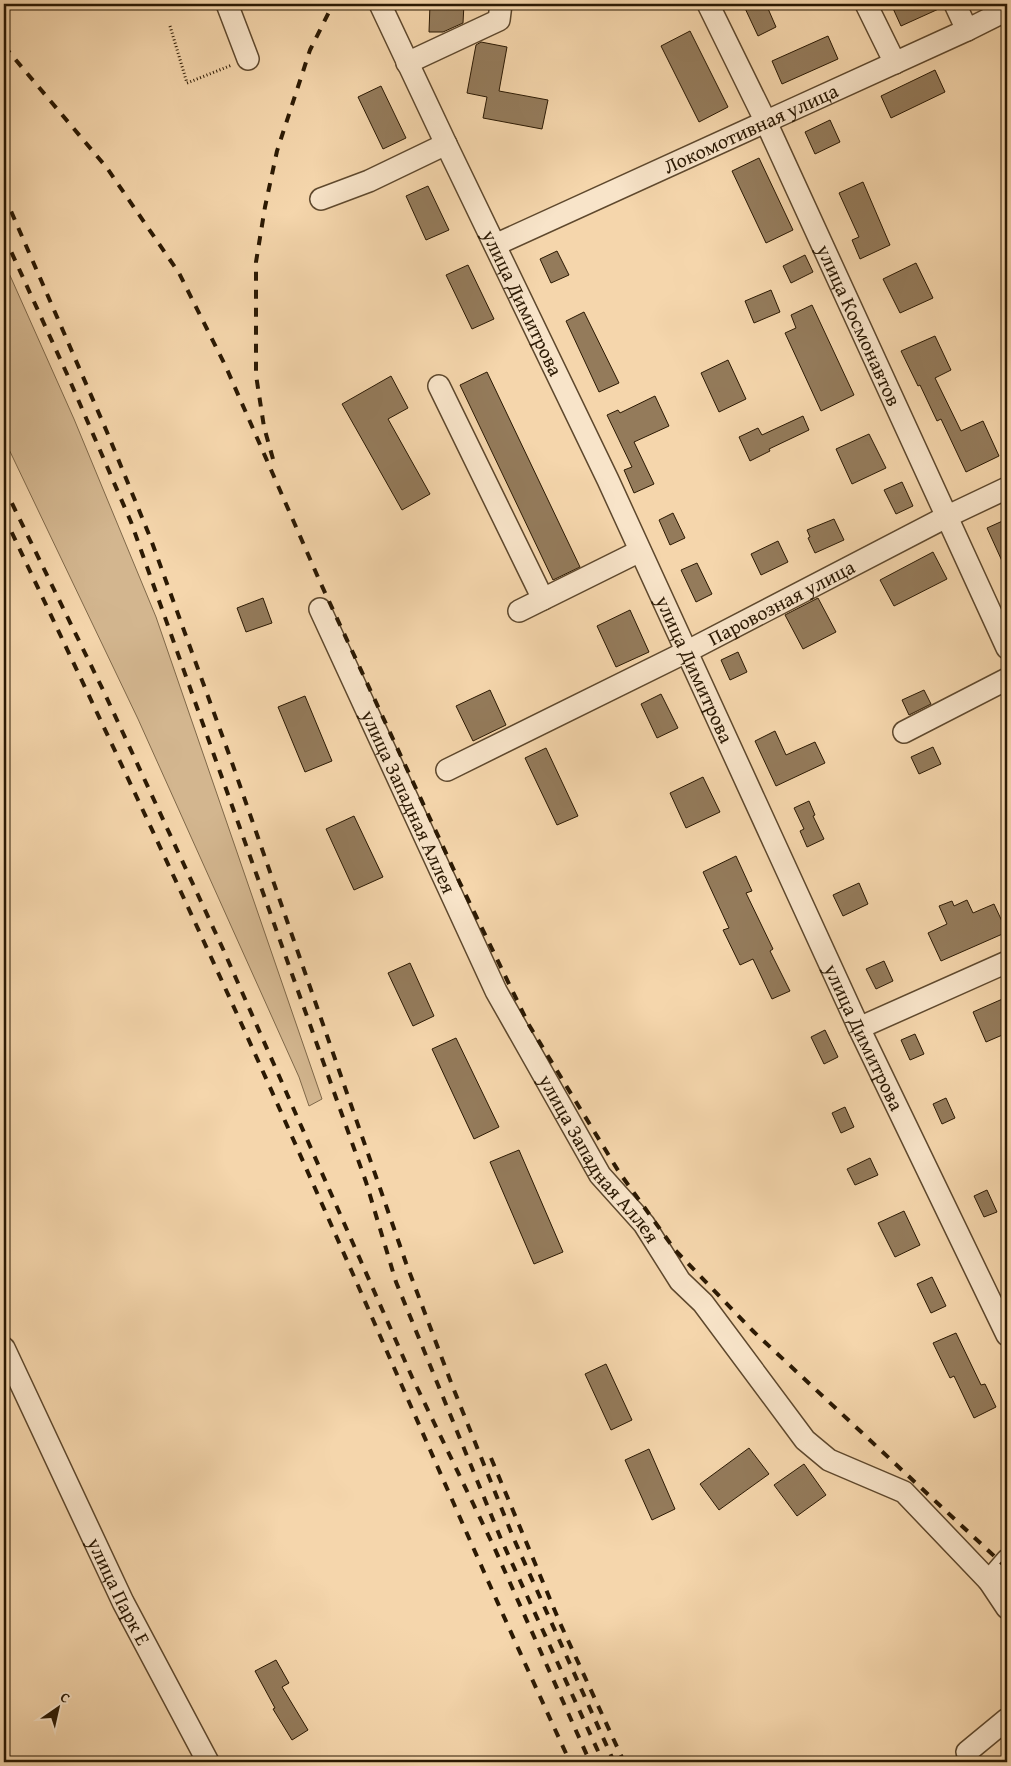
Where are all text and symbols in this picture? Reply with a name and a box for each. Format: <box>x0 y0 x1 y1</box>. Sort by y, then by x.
street label: Локомотивная улица <box>658 75 843 180</box>
street label: улица Димитрова <box>475 224 571 381</box>
street label: улица Космонавтов <box>810 239 909 411</box>
street label: Паровозная улица <box>703 552 860 652</box>
street label: улица Димитрова <box>648 590 742 748</box>
street label: улица Западная Аллея <box>354 704 464 898</box>
street label: улица Димитрова <box>817 958 912 1116</box>
street label: улица Западная Аллея <box>531 1068 667 1248</box>
street label: улица Парк Е <box>80 1532 158 1650</box>
north arrow <box>32 1684 82 1734</box>
text: С <box>56 1687 74 1708</box>

